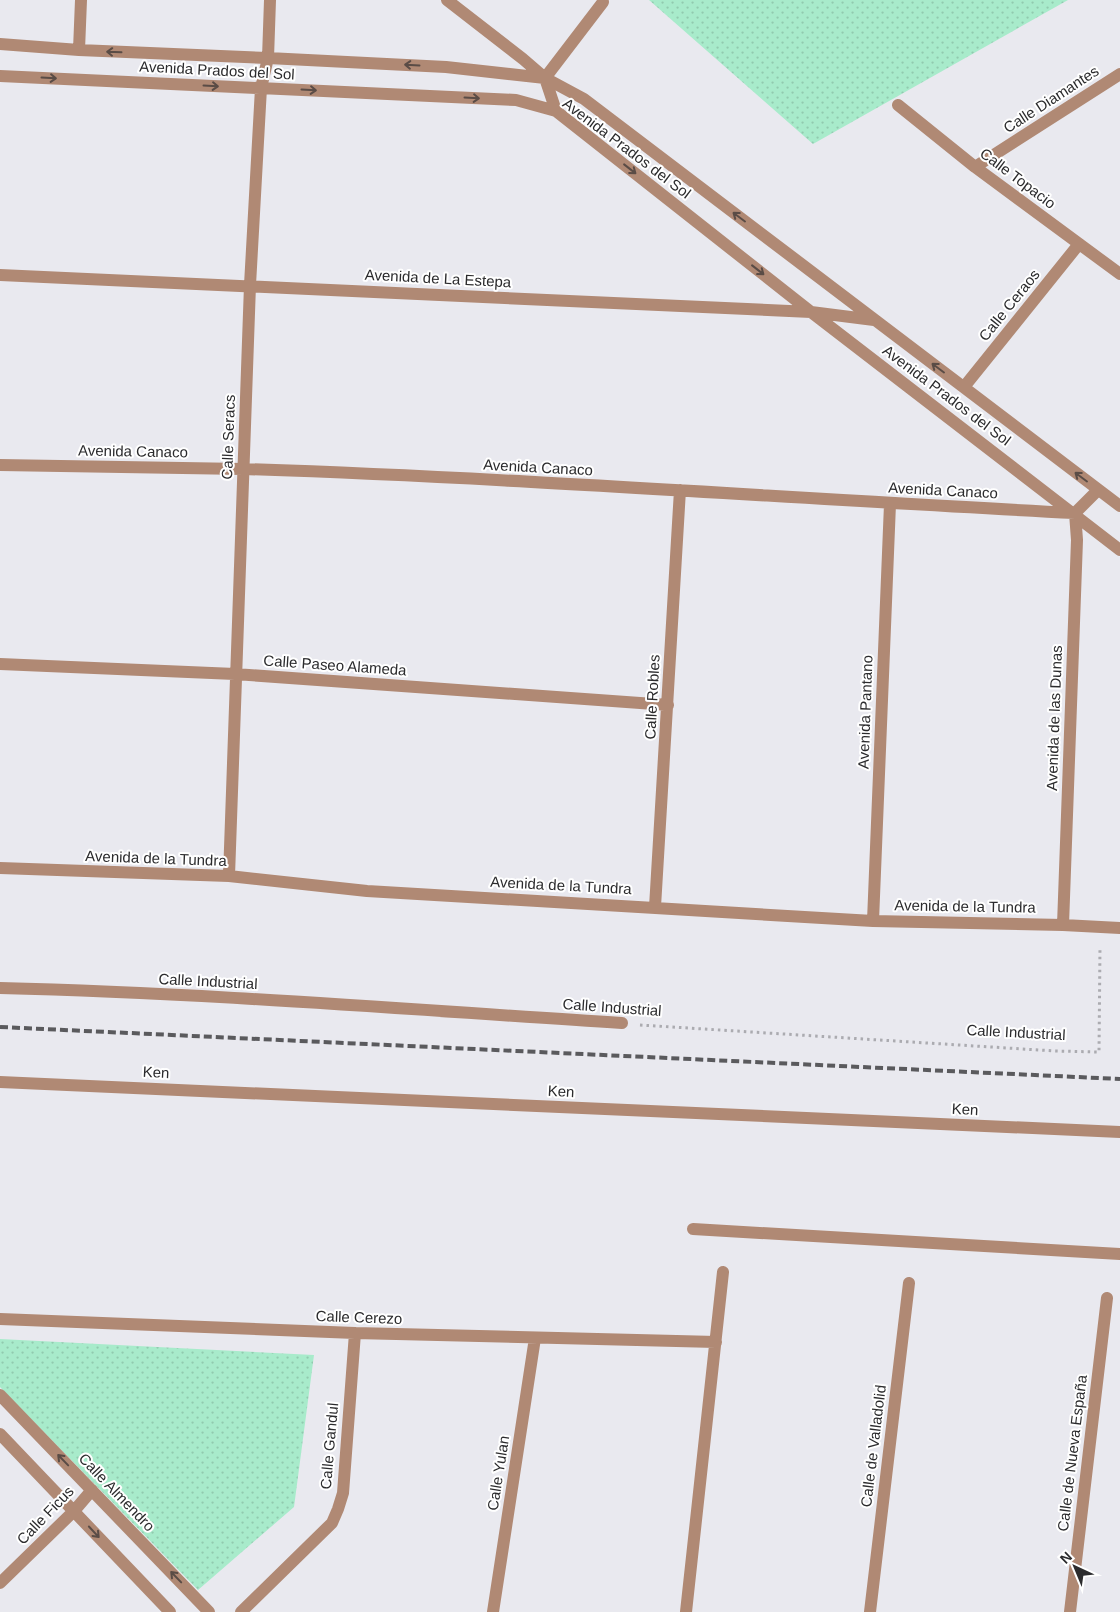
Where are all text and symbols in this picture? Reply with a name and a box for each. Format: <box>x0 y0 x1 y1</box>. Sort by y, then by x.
one-way arrow <box>106 47 122 56</box>
street label: Avenida Prados del Sol <box>139 57 295 83</box>
one-way arrow <box>404 61 420 70</box>
street label: Calle Diamantes <box>1000 62 1102 136</box>
one-way arrow <box>40 73 56 83</box>
one-way arrow <box>203 81 219 90</box>
one-way arrow <box>301 86 317 95</box>
one-way arrow <box>463 93 479 102</box>
street label: Avenida Prados del Sol <box>560 94 694 202</box>
street label: Calle Topacio <box>977 144 1059 212</box>
one-way arrow <box>623 163 636 174</box>
one-way arrow <box>733 211 746 222</box>
one-way arrow <box>751 264 764 275</box>
street label: Avenida de La Estepa <box>364 266 512 290</box>
street label: Calle Ceraos <box>975 266 1043 344</box>
street label: Avenida Prados del Sol <box>880 341 1014 449</box>
one-way arrow <box>932 362 945 373</box>
street label: Calle Seracs <box>218 394 238 480</box>
street label: Avenida Canaco <box>78 442 188 460</box>
street label: Avenida Canaco <box>483 456 593 478</box>
one-way arrow <box>1074 472 1088 482</box>
street label: Avenida Canaco <box>888 479 998 501</box>
street label: Avenida de las Dunas <box>1043 645 1065 791</box>
street label: Calle Paseo Alameda <box>263 652 408 679</box>
street label: Calle Robles <box>641 654 663 740</box>
street label: Avenida Pantano <box>855 655 875 769</box>
street label: Avenida de la Tundra <box>85 847 228 869</box>
street label: Avenida de la Tundra <box>490 873 633 897</box>
street label: Avenida de la Tundra <box>894 896 1037 916</box>
street label: Calle Industrial <box>158 970 258 992</box>
street label: Calle Industrial <box>562 995 662 1019</box>
street label: Calle Industrial <box>966 1021 1066 1043</box>
street label: Ken <box>142 1063 170 1081</box>
street label: Ken <box>547 1082 575 1100</box>
street label: Ken <box>951 1100 979 1118</box>
street label: Calle Cerezo <box>315 1307 403 1327</box>
street label: Calle de Nueva España <box>1054 1373 1090 1532</box>
street label: Calle de Valladolid <box>857 1384 889 1508</box>
street label: Calle Gandul <box>317 1402 341 1490</box>
street label: Calle Yulan <box>484 1434 512 1512</box>
street label: Calle Almendro <box>76 1450 158 1534</box>
one-way arrow <box>57 1454 69 1466</box>
street label: Calle Ficus <box>13 1482 77 1548</box>
one-way arrow <box>88 1526 100 1538</box>
north arrow <box>1050 1542 1100 1592</box>
text: N <box>1057 1548 1075 1567</box>
one-way arrow <box>170 1571 182 1583</box>

